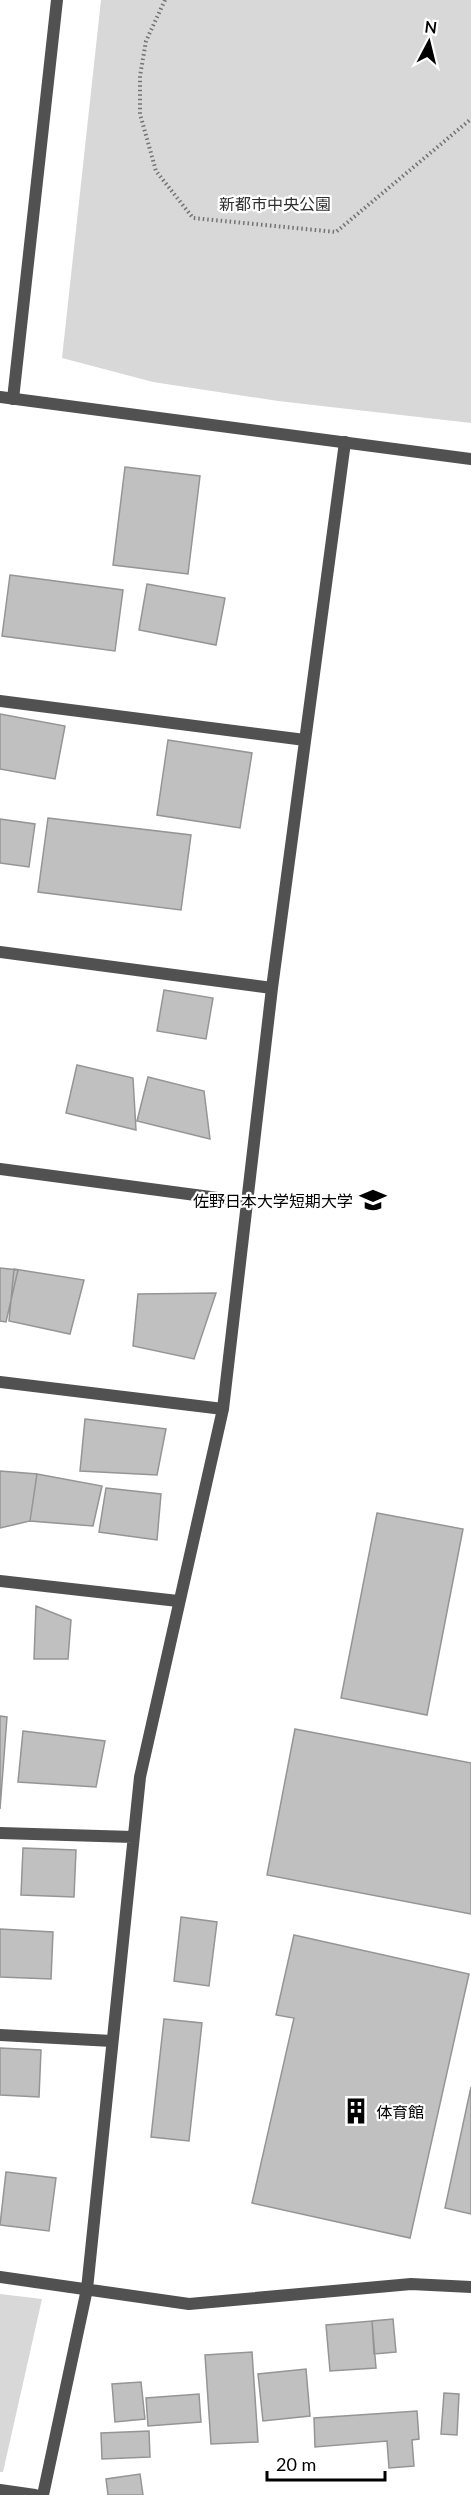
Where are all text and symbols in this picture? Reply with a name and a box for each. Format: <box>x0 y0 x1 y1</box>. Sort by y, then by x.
north arrow <box>399 12 459 72</box>
text: N <box>424 16 438 37</box>
park label: 新都市中央公園 <box>219 194 331 213</box>
school or university icon: 佐野日本大学短期大学 <box>358 1185 388 1215</box>
place label: 佐野日本大学短期大学 <box>193 1191 353 1210</box>
building icon: 体育館 <box>341 2096 371 2126</box>
place label: 体育館 <box>376 2102 424 2121</box>
scale bar <box>267 2444 386 2482</box>
text: 20 m <box>276 2453 316 2475</box>

